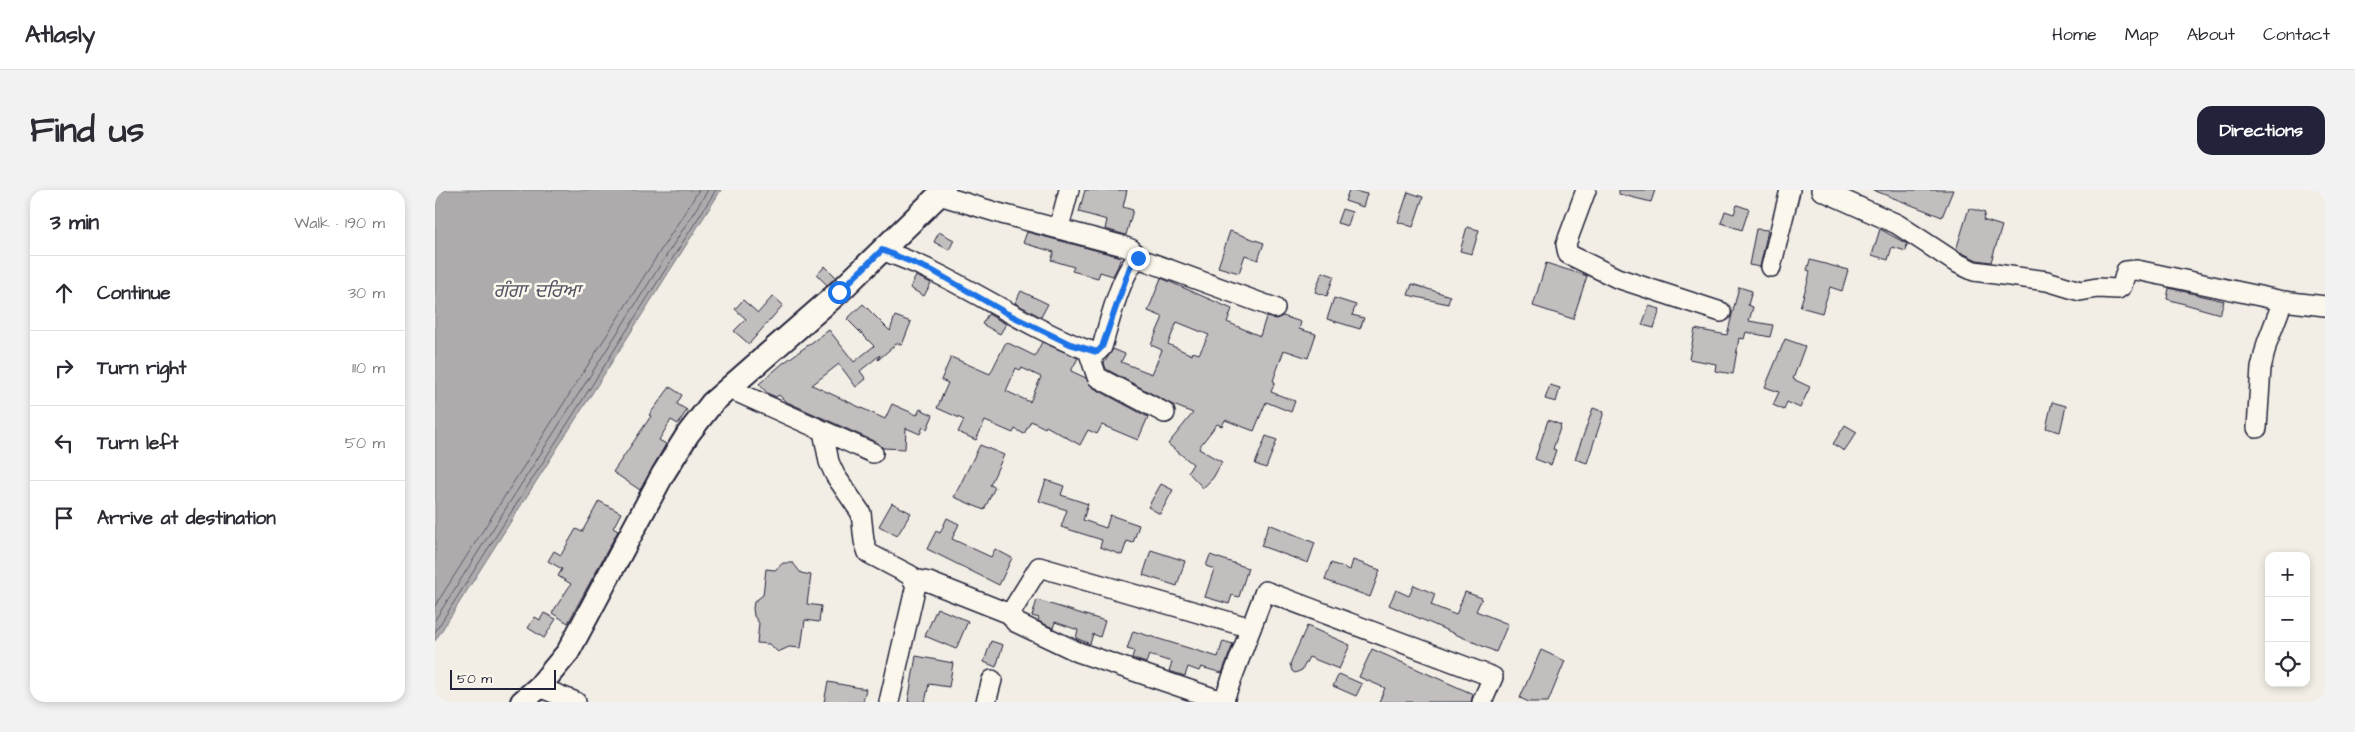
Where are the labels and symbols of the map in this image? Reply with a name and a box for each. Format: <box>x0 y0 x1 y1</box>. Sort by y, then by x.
route end <box>1127 247 1150 270</box>
water label: ਗੰਗਾ ਦਰਿਆ <box>494 278 584 305</box>
route start <box>828 281 851 304</box>
scale bar <box>450 667 556 690</box>

